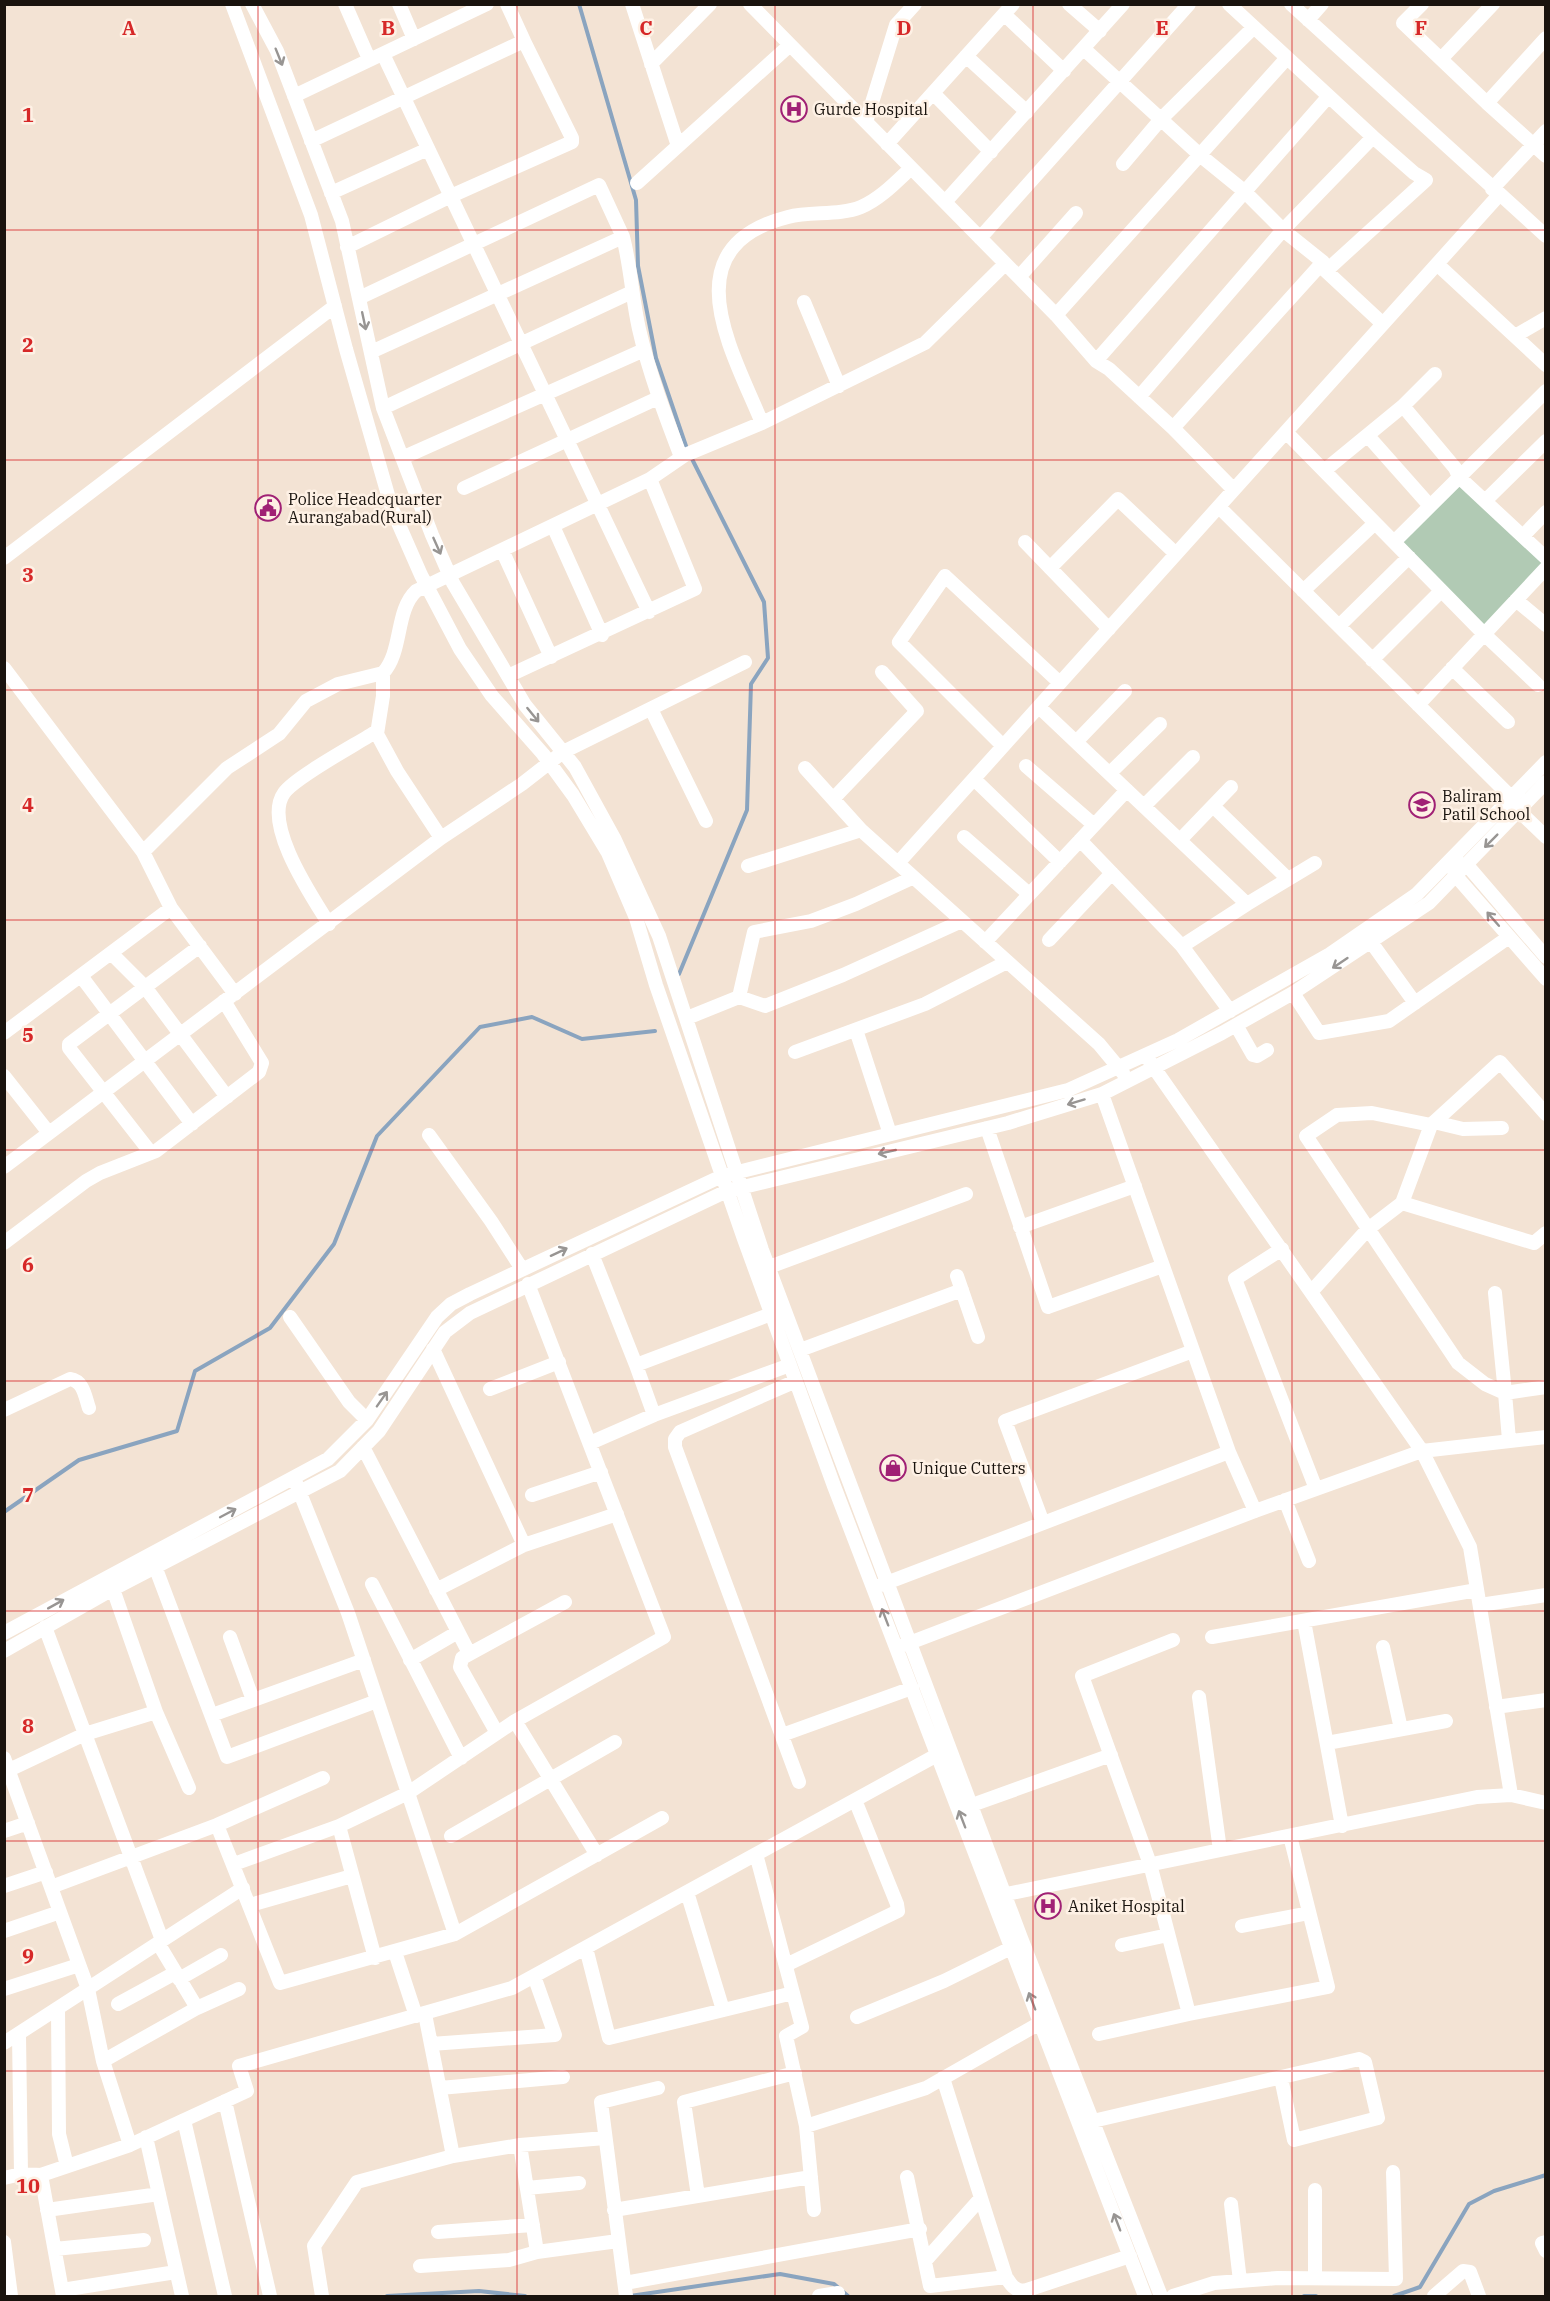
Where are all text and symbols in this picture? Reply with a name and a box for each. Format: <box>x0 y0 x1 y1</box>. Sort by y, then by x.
text: A <box>122 14 136 41</box>
text: B <box>381 14 395 41</box>
text: C <box>639 14 653 41</box>
text: D <box>896 14 912 41</box>
text: E <box>1155 14 1169 41</box>
text: F <box>1415 14 1427 41</box>
one-way arrow <box>274 47 285 65</box>
hospital icon: Gurde Hospital <box>779 94 809 124</box>
place label: Gurde Hospital <box>814 99 928 119</box>
text: 1 <box>22 101 34 128</box>
one-way arrow <box>359 311 370 331</box>
text: 2 <box>22 331 34 358</box>
place label: Police Headcquarter Aurangabad(Rural) <box>288 489 442 527</box>
public building icon: Police Headcquarter Aurangabad(Rural) <box>253 493 283 523</box>
one-way arrow <box>432 537 443 555</box>
text: 3 <box>22 561 34 588</box>
one-way arrow <box>526 707 539 723</box>
place label: Baliram Patil School <box>1442 786 1530 824</box>
school or university icon: Baliram Patil School <box>1407 790 1437 820</box>
text: 4 <box>22 791 34 818</box>
one-way arrow <box>1484 833 1499 848</box>
one-way arrow <box>1486 912 1500 927</box>
one-way arrow <box>1332 956 1349 969</box>
text: 5 <box>22 1021 34 1048</box>
one-way arrow <box>1067 1097 1086 1108</box>
one-way arrow <box>878 1146 897 1158</box>
one-way arrow <box>549 1246 567 1258</box>
text: 6 <box>22 1251 34 1278</box>
one-way arrow <box>376 1391 388 1407</box>
shop icon: Unique Cutters <box>878 1453 908 1483</box>
place label: Unique Cutters <box>912 1458 1026 1478</box>
text: 7 <box>22 1481 34 1508</box>
one-way arrow <box>218 1507 236 1518</box>
one-way arrow <box>47 1598 64 1610</box>
one-way arrow <box>878 1609 889 1627</box>
text: 8 <box>22 1712 34 1739</box>
one-way arrow <box>956 1810 967 1829</box>
hospital icon: Aniket Hospital <box>1033 1891 1063 1921</box>
place label: Aniket Hospital <box>1068 1896 1185 1916</box>
text: 9 <box>22 1942 34 1969</box>
one-way arrow <box>1026 1992 1037 2011</box>
text: 10 <box>16 2172 40 2199</box>
one-way arrow <box>1111 2213 1122 2232</box>

